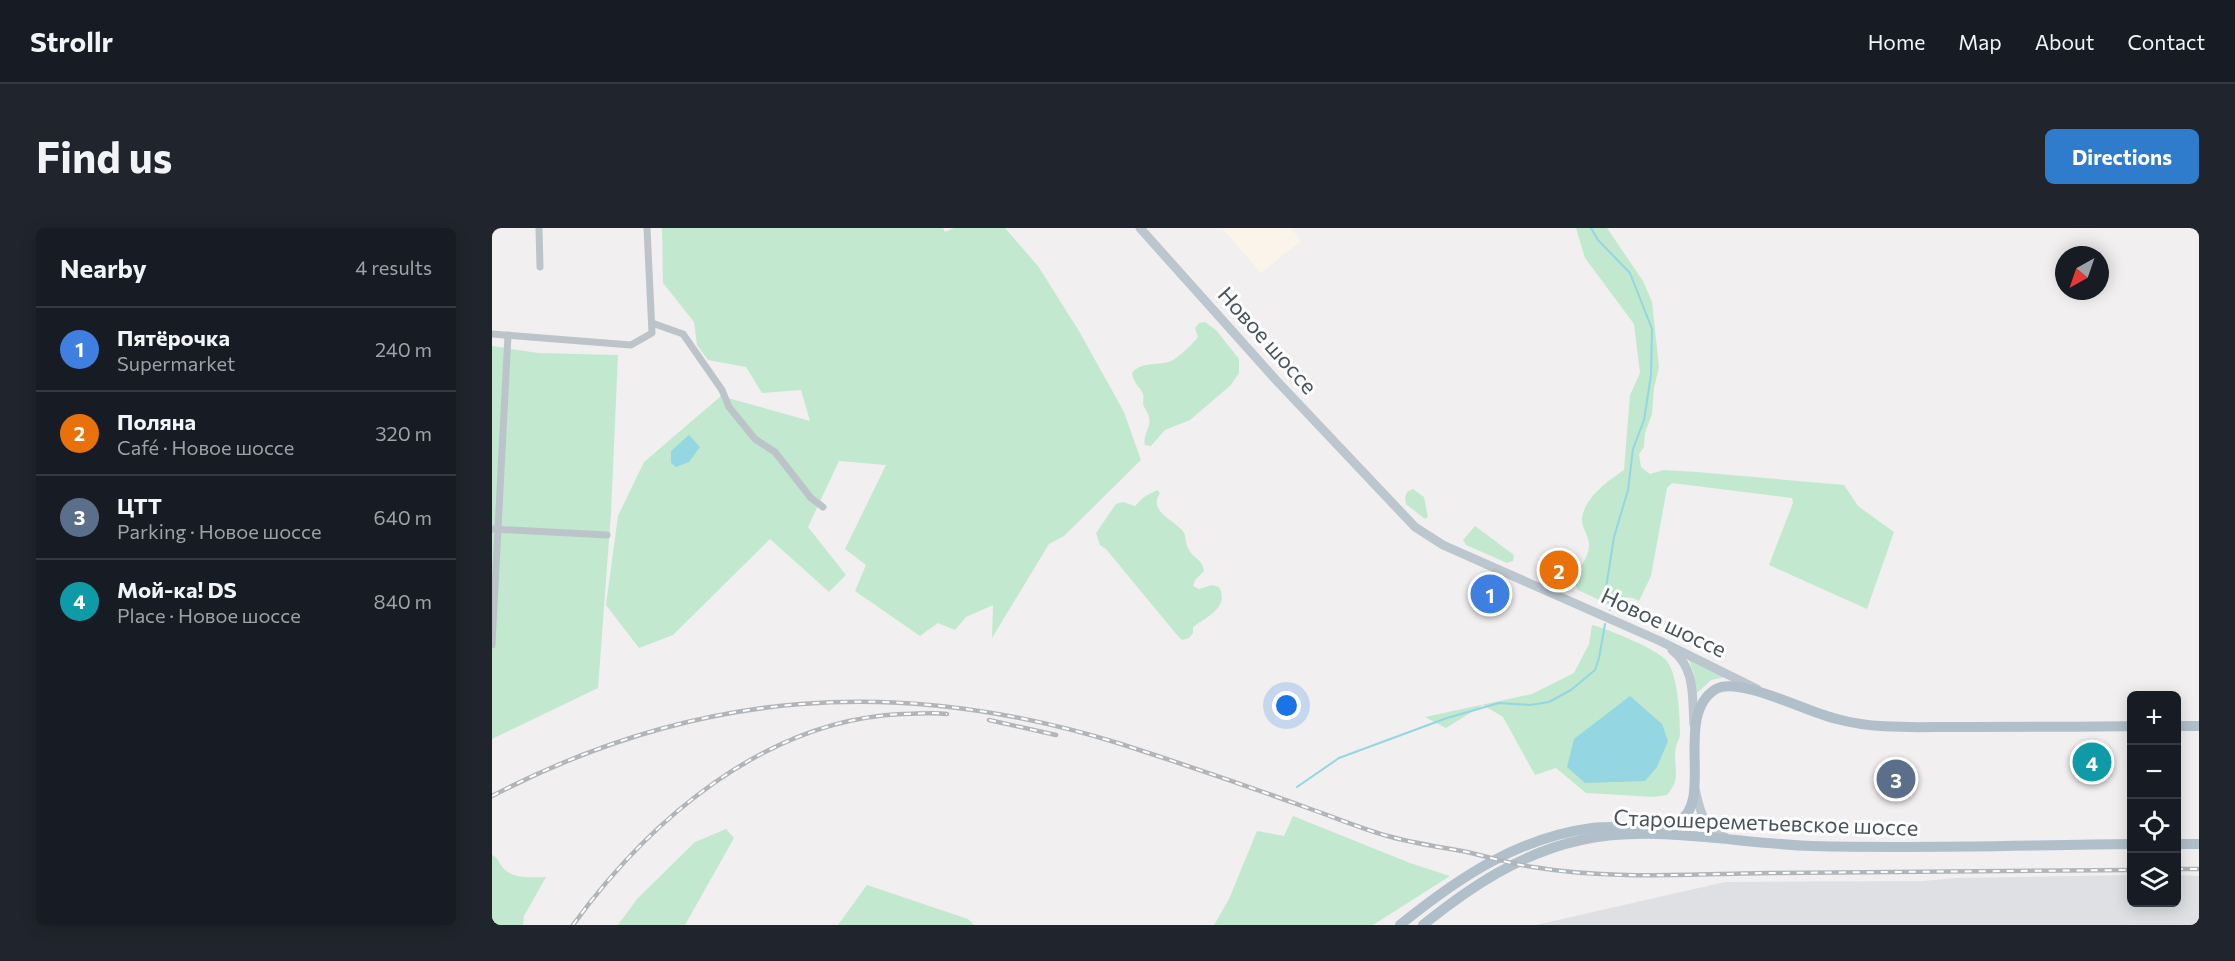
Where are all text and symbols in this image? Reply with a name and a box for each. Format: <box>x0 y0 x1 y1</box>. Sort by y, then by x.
text: Strollr <box>30 24 113 58</box>
text: Home <box>1868 29 1925 54</box>
text: Map <box>1958 29 2002 54</box>
text: About <box>2035 29 2094 54</box>
text: Contact <box>2127 29 2205 54</box>
button: Directions <box>2045 129 2199 184</box>
text: Find us <box>36 130 172 182</box>
north arrow <box>2055 246 2109 300</box>
text: Nearby <box>60 252 147 283</box>
text: 4 results <box>355 255 432 279</box>
street label: Новое шоссе <box>1213 281 1323 399</box>
text: Пятёрочка <box>117 324 230 351</box>
text: 1 <box>75 337 84 361</box>
text: 240 m <box>375 337 432 361</box>
text: Supermarket <box>117 351 235 375</box>
text: Поляна <box>117 408 196 435</box>
text: 2 <box>74 421 85 445</box>
text: 320 m <box>375 421 432 445</box>
text: Café · Новое шоссе <box>117 435 294 459</box>
text: ЦТТ <box>117 492 162 519</box>
text: 3 <box>74 505 85 529</box>
text: 640 m <box>374 505 432 529</box>
text: Parking · Новое шоссе <box>117 519 321 543</box>
pin: 2 <box>1540 548 1578 592</box>
pin: 1 <box>1470 572 1510 616</box>
text: Мой-ка! DS <box>117 576 237 603</box>
street label: Новое шоссе <box>1597 581 1731 663</box>
text: 4 <box>73 589 86 613</box>
text: 840 m <box>374 589 432 613</box>
text: Place · Новое шоссе <box>117 603 301 627</box>
your location <box>1272 691 1301 720</box>
map controls <box>2127 691 2181 907</box>
button: + <box>2127 691 2181 745</box>
pin: 4 <box>2072 740 2112 784</box>
button: − <box>2127 745 2181 799</box>
pin: 3 <box>1876 756 1916 802</box>
button: locate <box>2127 799 2181 853</box>
street label: Старошереметьевское шоссе <box>1613 803 1919 841</box>
button: layers <box>2127 853 2181 907</box>

